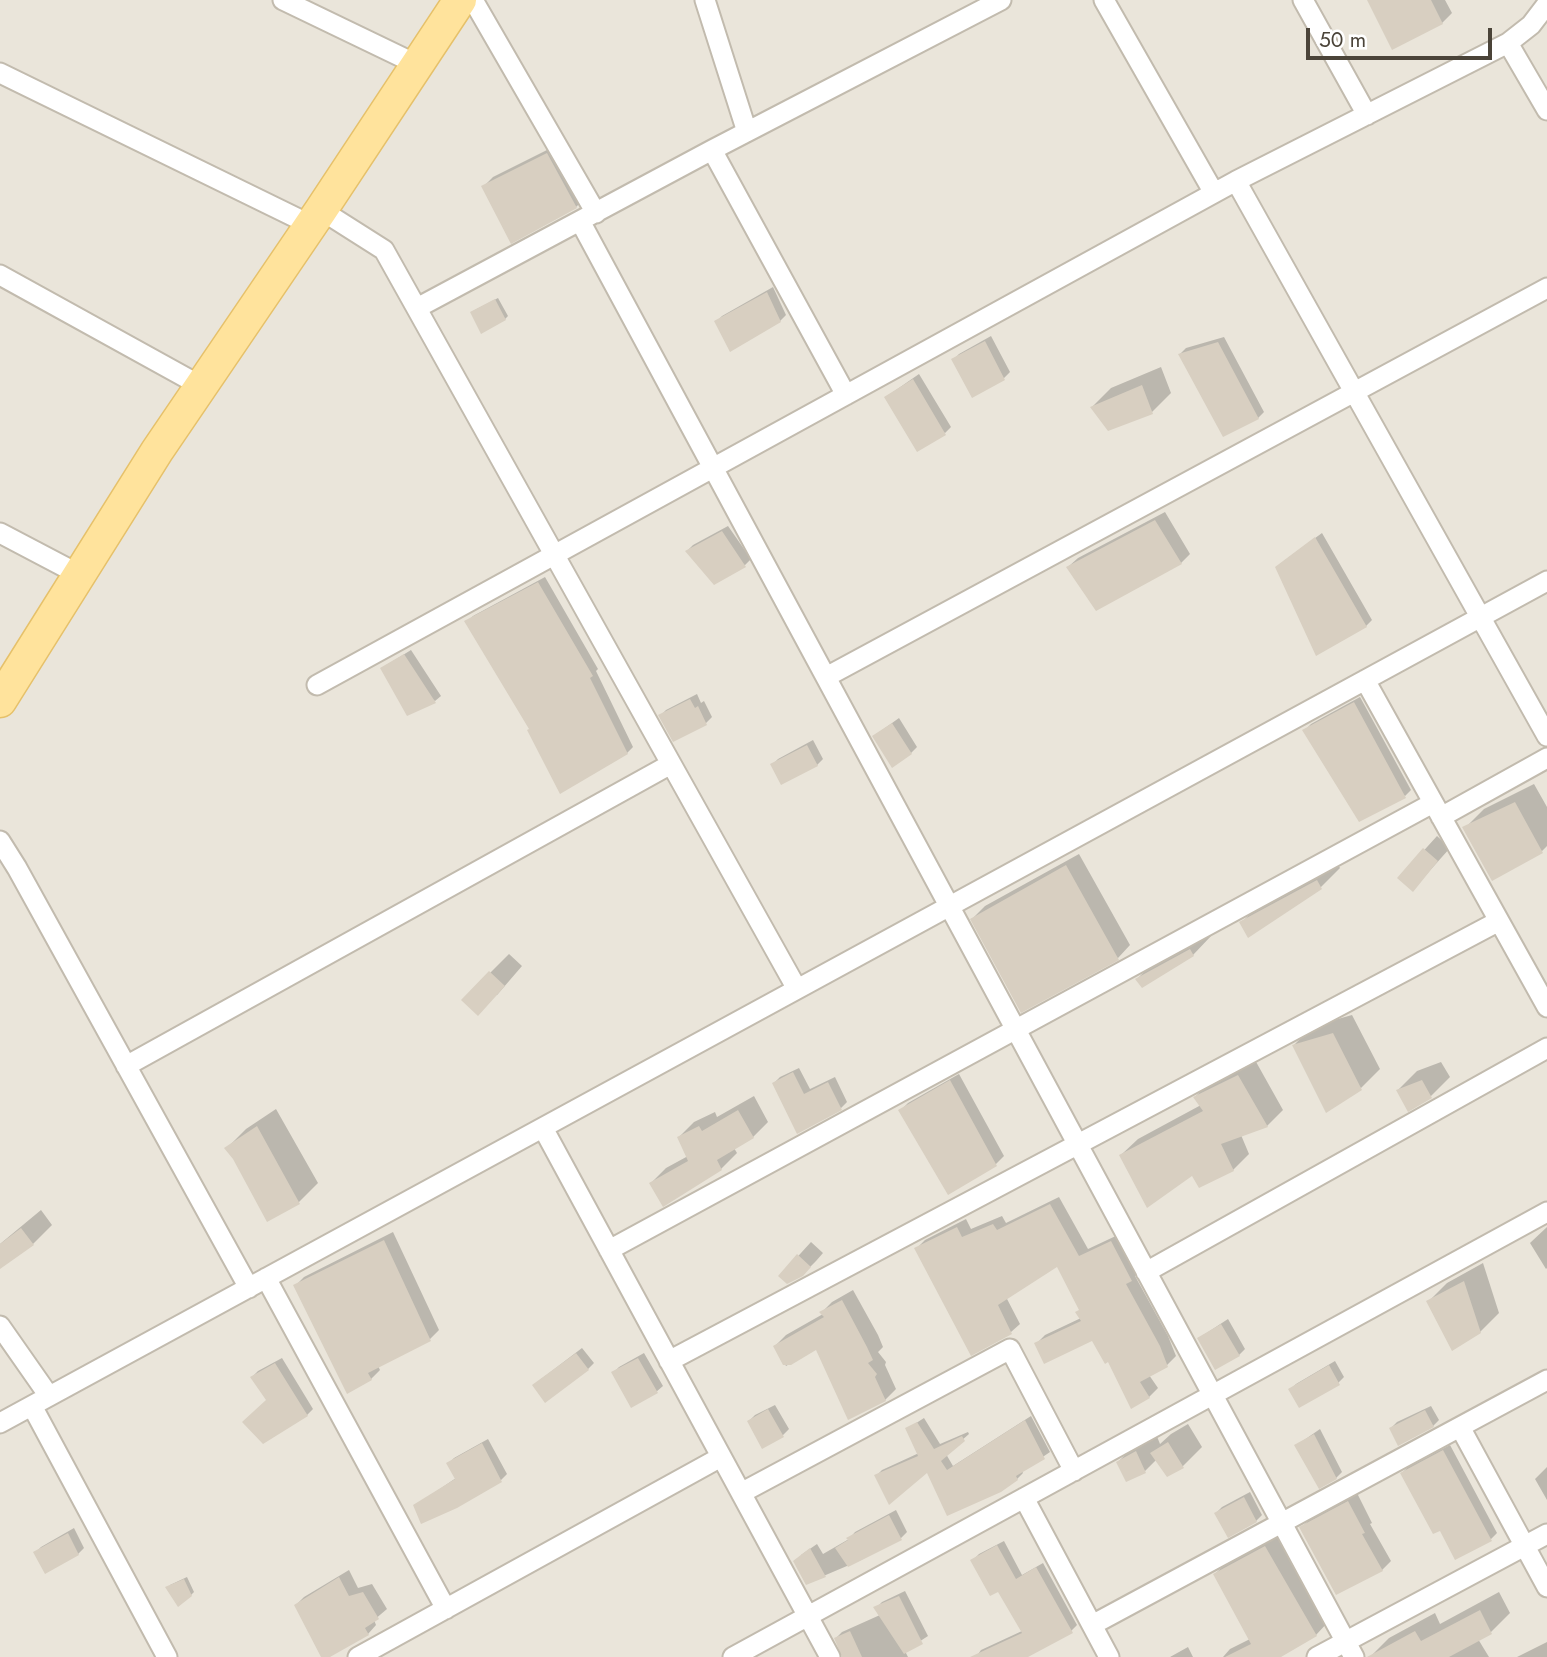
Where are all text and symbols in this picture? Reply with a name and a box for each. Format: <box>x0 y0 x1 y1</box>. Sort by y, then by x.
scale bar <box>1309 14 1494 58</box>
text: 50 m <box>1319 25 1366 55</box>

